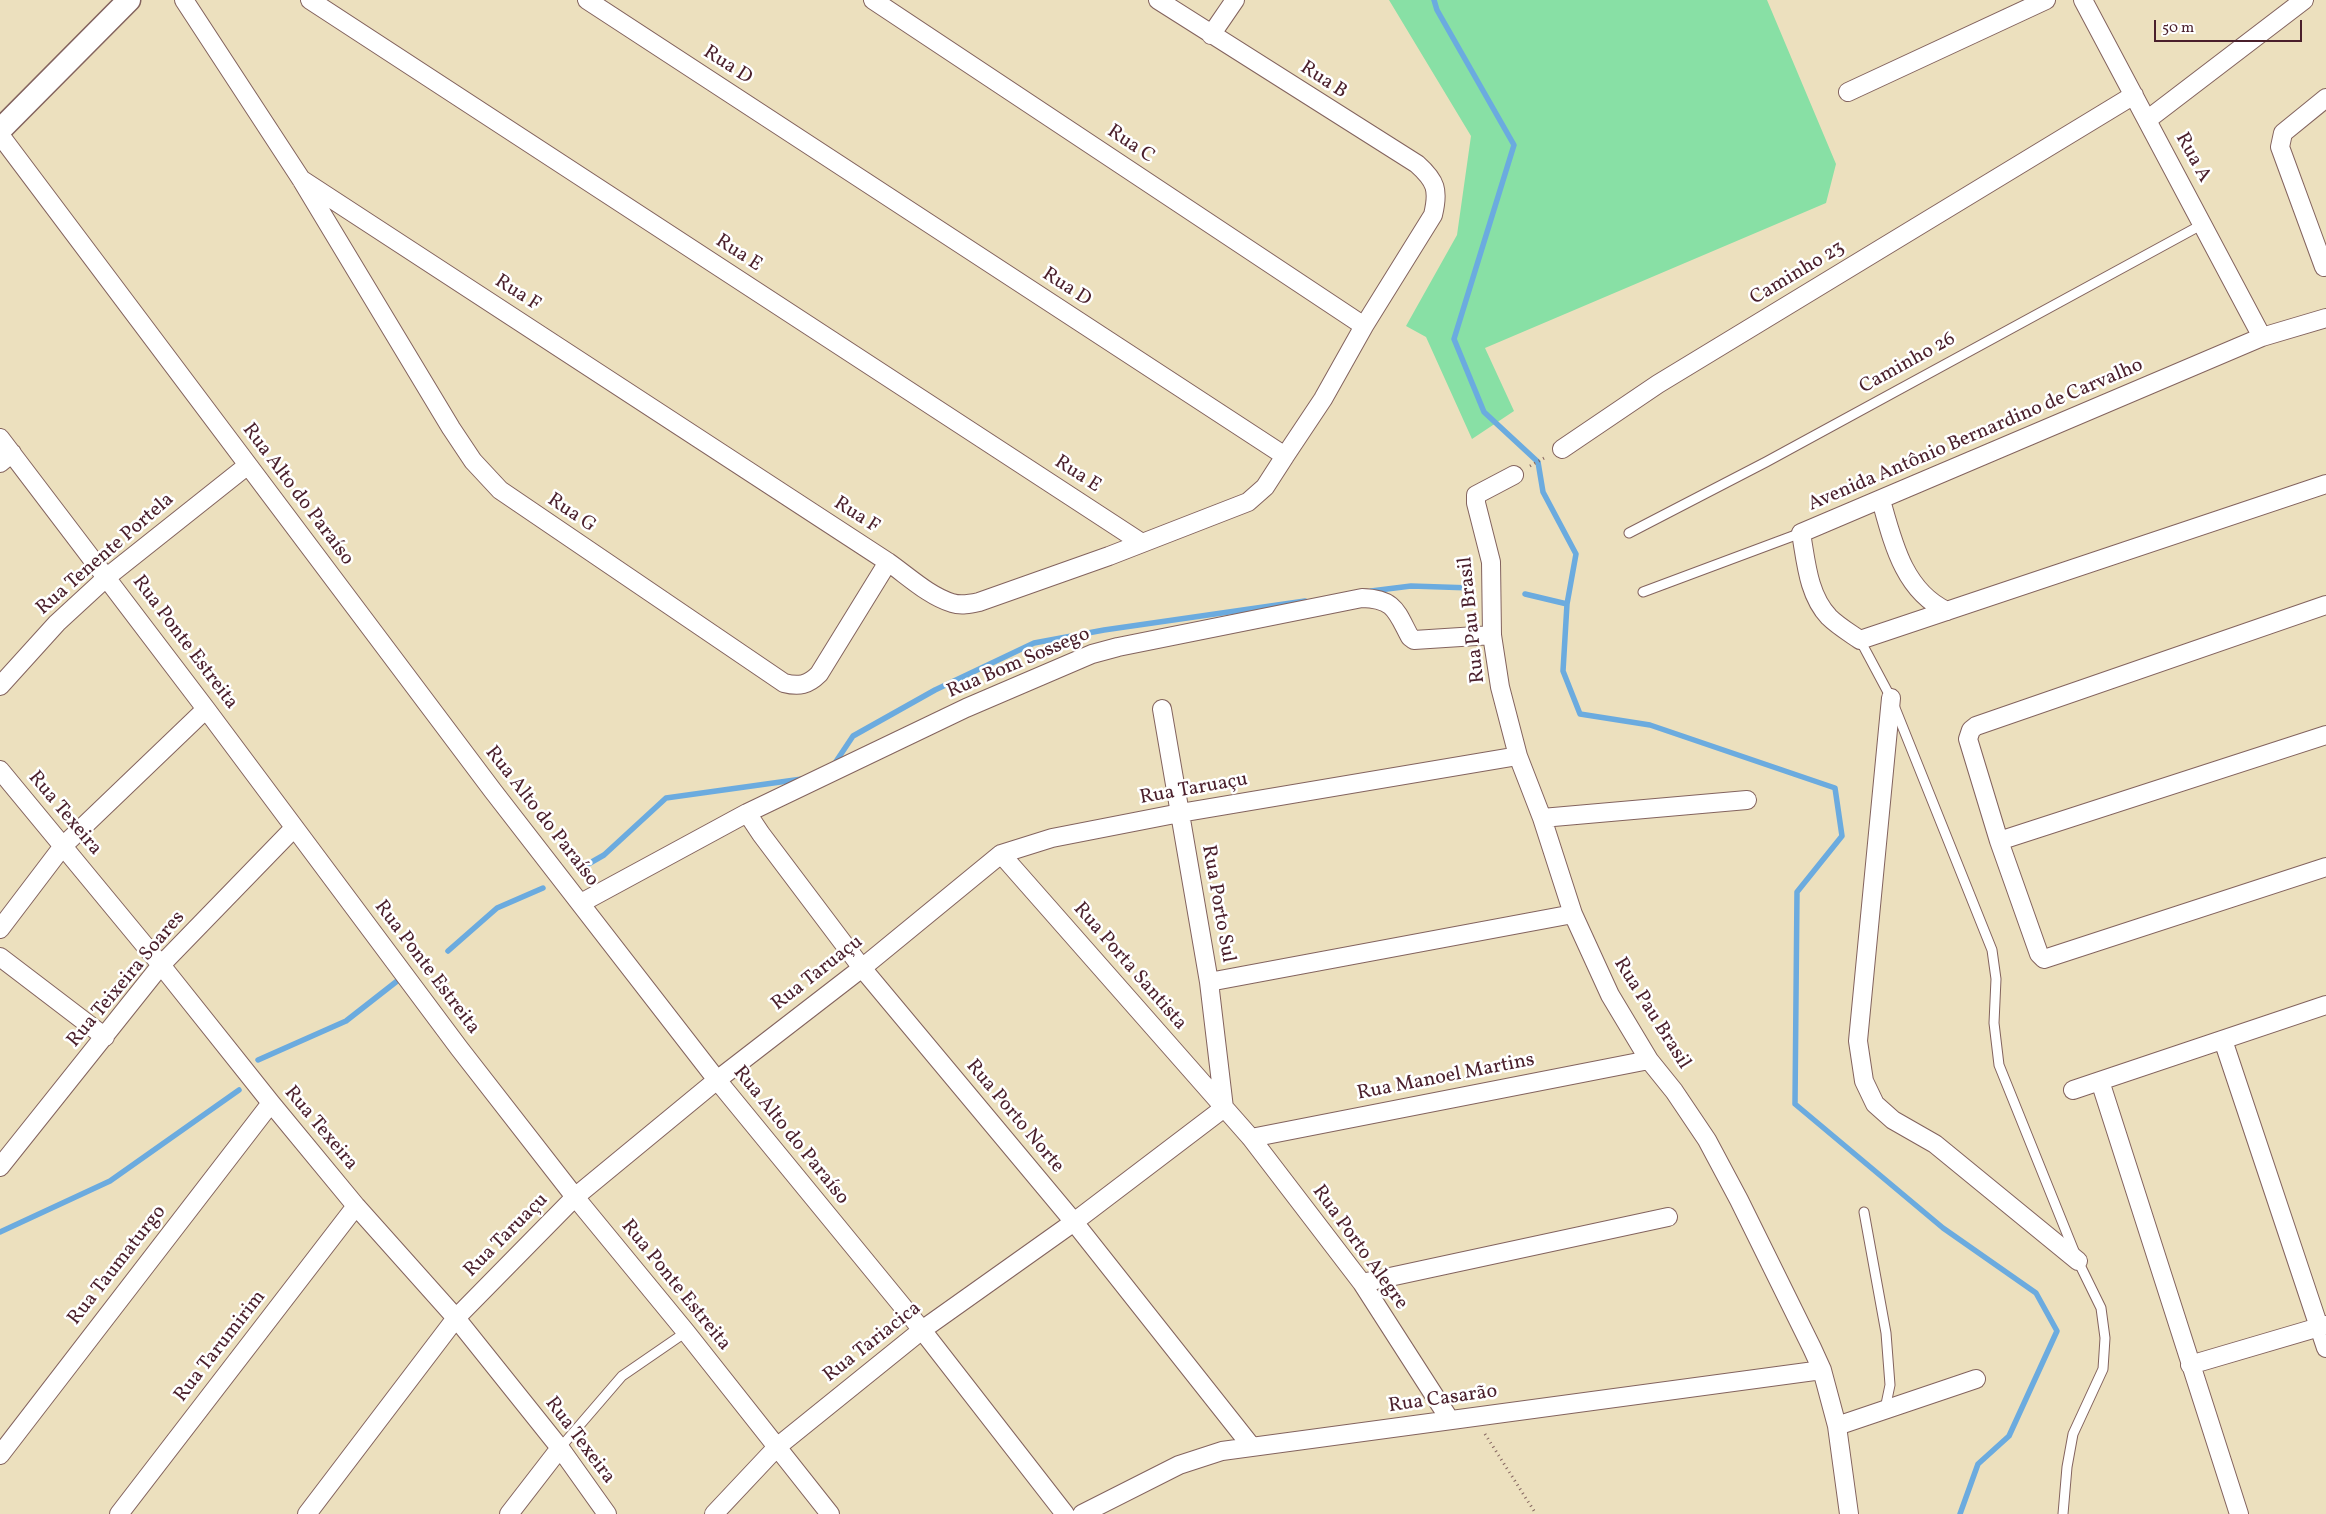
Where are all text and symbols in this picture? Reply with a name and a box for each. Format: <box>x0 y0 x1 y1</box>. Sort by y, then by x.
scale bar <box>2156 10 2304 42</box>
text: 50 m <box>2162 18 2194 39</box>
street label: Rua D <box>698 41 756 91</box>
street label: Rua B <box>1295 57 1351 105</box>
street label: Rua C <box>1102 121 1158 169</box>
street label: Rua A <box>2169 129 2215 187</box>
street label: Rua E <box>710 230 766 278</box>
street label: Caminho 23 <box>1747 237 1849 311</box>
street label: Rua D <box>1037 263 1095 313</box>
street label: Rua F <box>489 270 545 318</box>
street label: Caminho 26 <box>1856 328 1960 400</box>
street label: Avenida Antônio Bernardino de Carvalho <box>1805 354 2147 518</box>
street label: Rua Alto do Paraíso <box>236 419 358 571</box>
street label: Rua E <box>1049 451 1105 499</box>
street label: Rua Tenente Portela <box>32 489 180 621</box>
street label: Rua G <box>542 489 600 539</box>
street label: Rua F <box>828 492 884 540</box>
street label: Rua Pau Brasil <box>1454 556 1492 684</box>
street label: Rua Ponte Estreita <box>126 571 242 715</box>
street label: Rua Bom Sossego <box>944 623 1094 705</box>
street label: Rua Alto do Paraíso <box>479 742 603 892</box>
street label: Rua Texeira <box>22 767 106 861</box>
street label: Rua Taruaçu <box>1138 769 1250 811</box>
street label: Rua Porto Sul <box>1195 843 1239 965</box>
street label: Rua Ponte Estreita <box>368 896 484 1040</box>
street label: Rua Porta Santista <box>1067 898 1191 1036</box>
street label: Rua Teixeira Soares <box>63 907 191 1053</box>
street label: Rua Taruaçu <box>768 931 868 1017</box>
street label: Rua Pau Brasil <box>1607 954 1695 1074</box>
street label: Rua Manoel Martins <box>1355 1049 1537 1107</box>
street label: Rua Porto Norte <box>960 1055 1068 1179</box>
street label: Rua Alto do Paraíso <box>727 1062 853 1210</box>
street label: Rua Texeira <box>278 1082 362 1176</box>
street label: Rua Porto Alegre <box>1306 1181 1412 1315</box>
street label: Rua Taruaçu <box>460 1189 554 1283</box>
street label: Rua Taumaturgo <box>64 1201 172 1331</box>
street label: Rua Ponte Estreita <box>615 1216 735 1356</box>
street label: Rua Tarumirim <box>170 1286 272 1408</box>
street label: Rua Tariacica <box>819 1297 927 1389</box>
street label: Rua Casarão <box>1387 1381 1499 1419</box>
street label: Rua Texeira <box>539 1393 619 1489</box>

